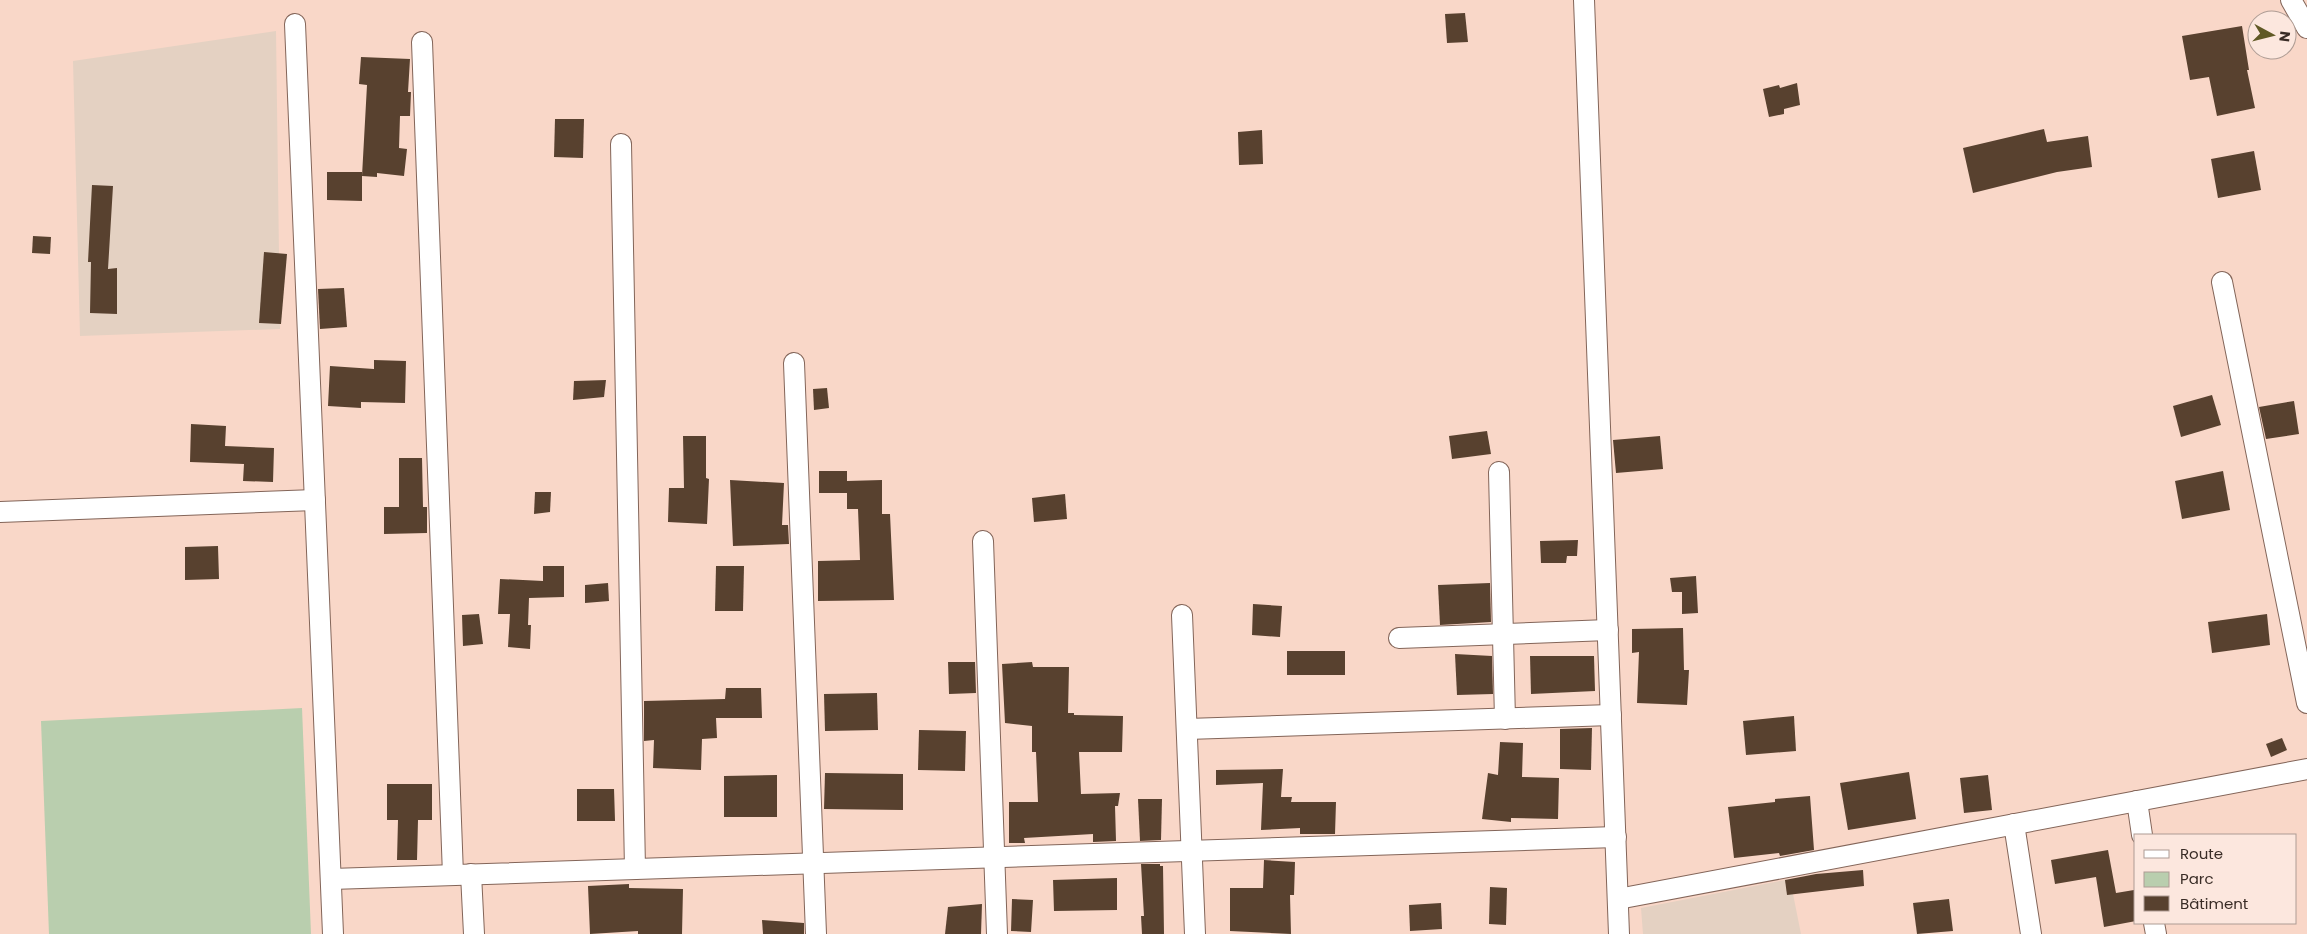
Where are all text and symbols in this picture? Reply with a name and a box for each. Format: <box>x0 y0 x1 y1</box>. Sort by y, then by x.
north arrow <box>2247 10 2297 60</box>
text: N <box>2274 30 2295 43</box>
legend <box>2134 834 2297 924</box>
text: Route <box>2180 843 2223 864</box>
text: Parc <box>2180 868 2214 889</box>
text: Bâtiment <box>2180 893 2248 914</box>

